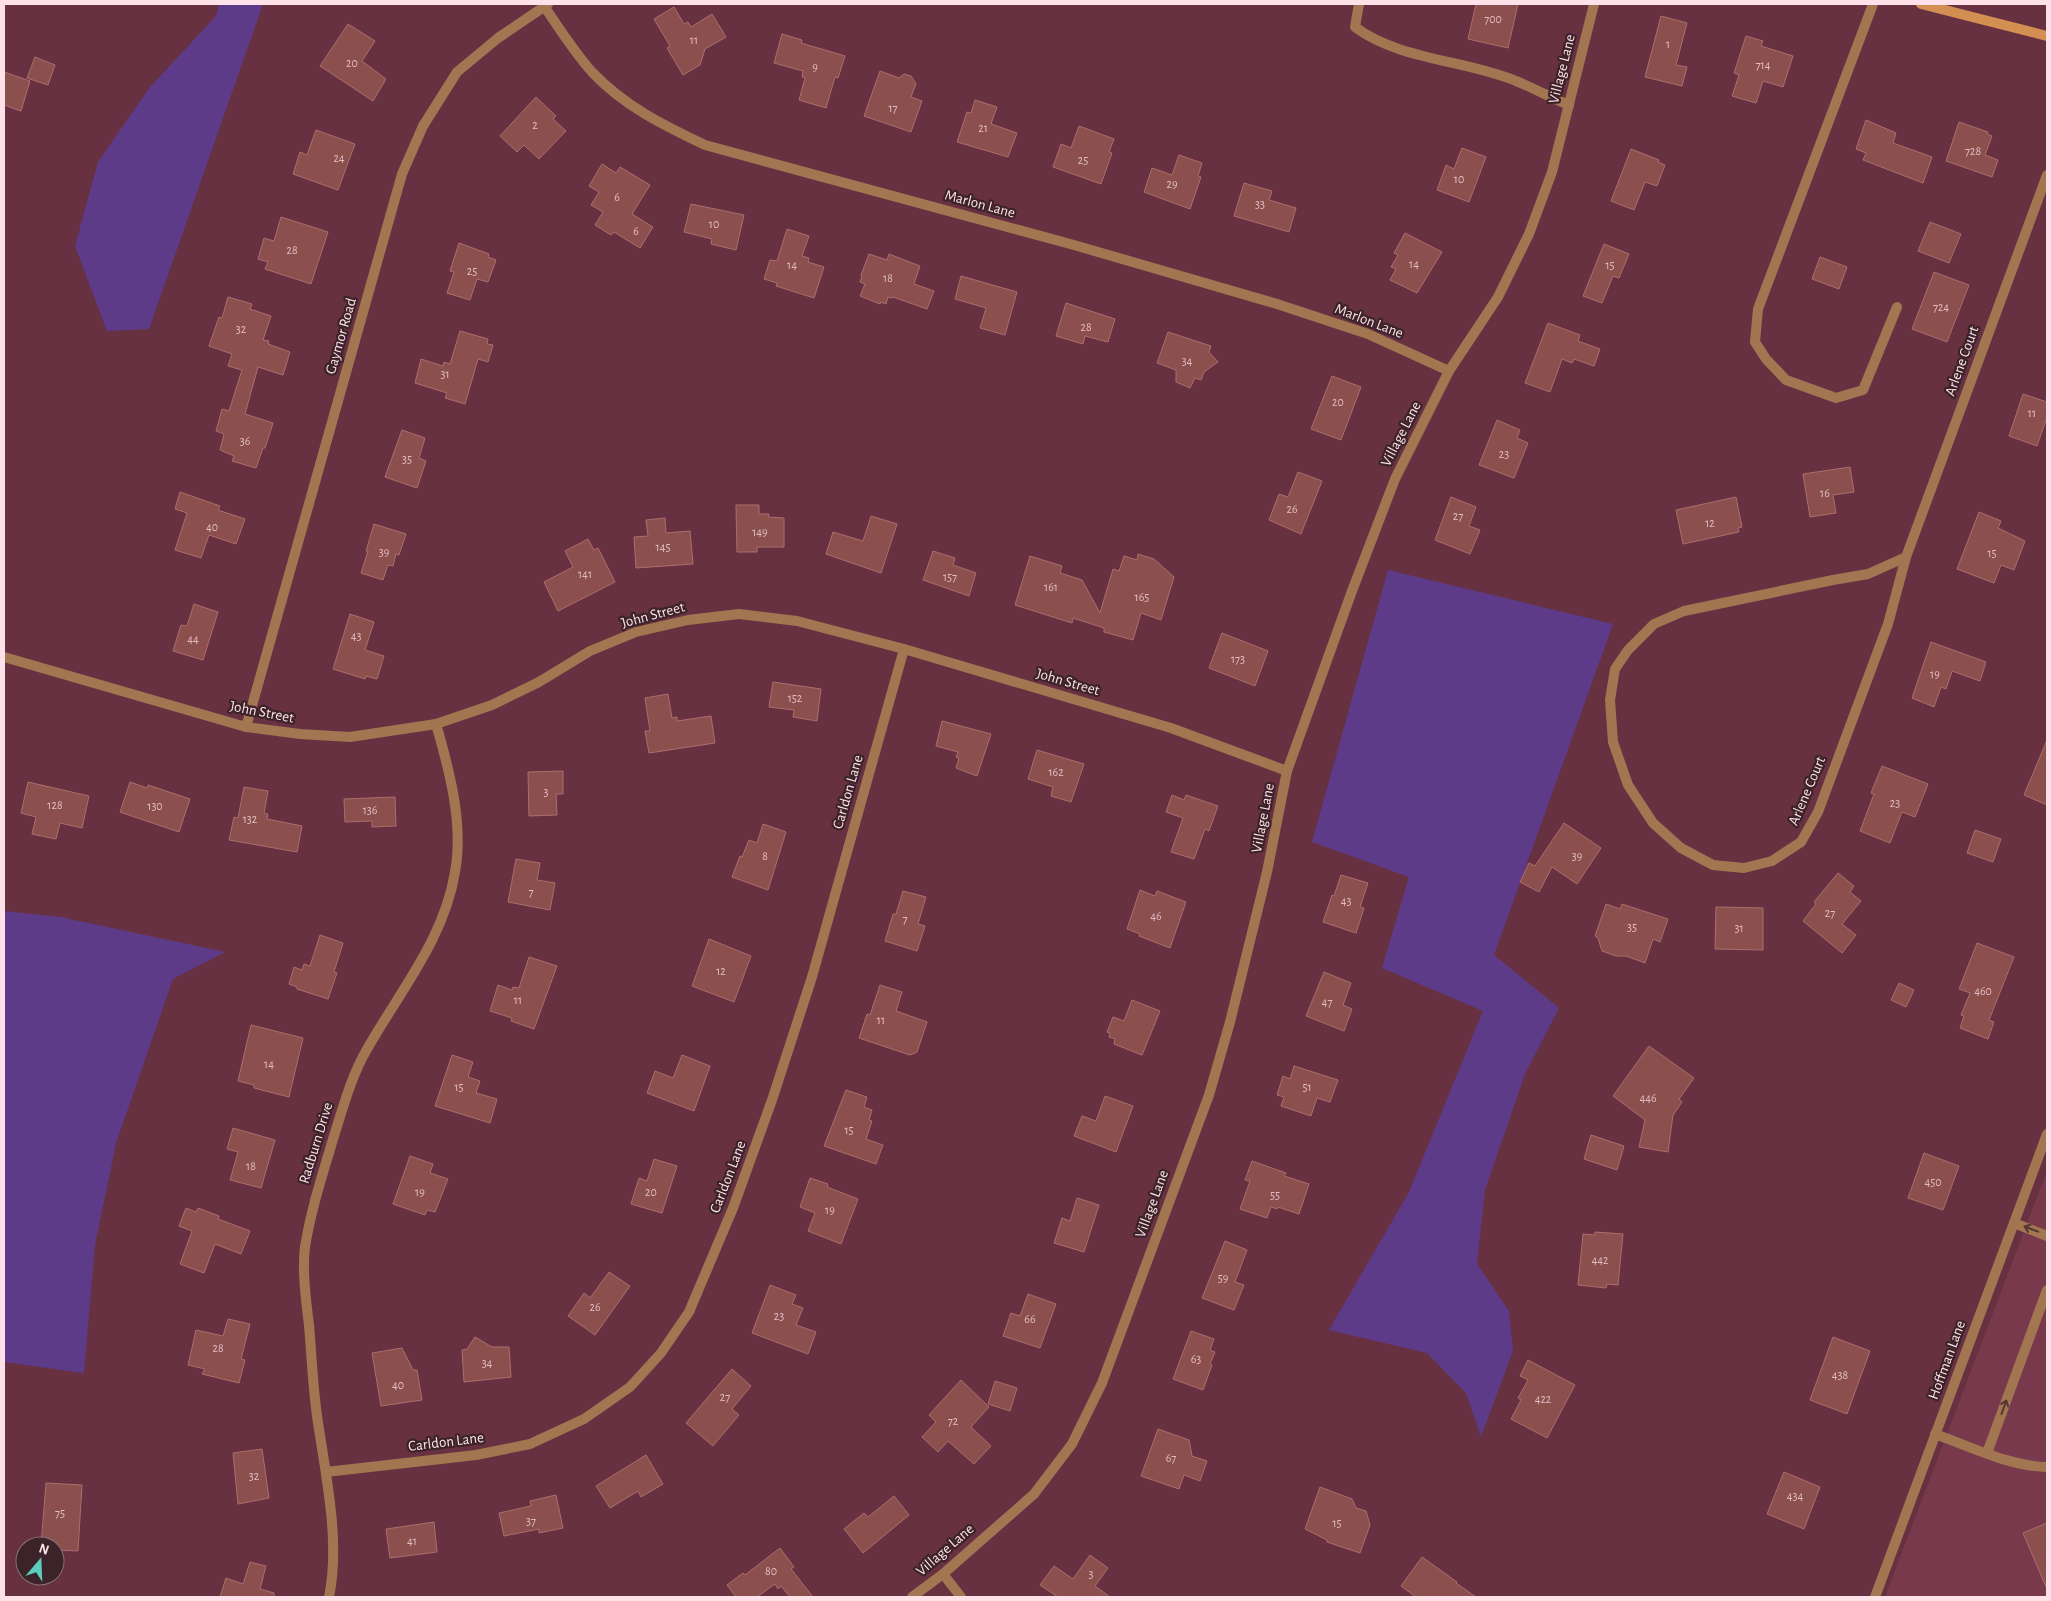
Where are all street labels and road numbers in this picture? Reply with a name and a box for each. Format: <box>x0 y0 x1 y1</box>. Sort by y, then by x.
street label: Village Lane <box>1546 33 1578 105</box>
street label: Marlon Lane <box>943 187 1017 221</box>
street label: Gaymor Road <box>323 296 359 376</box>
street label: Marlon Lane <box>1333 301 1405 341</box>
street label: Arlene Court <box>1942 324 1982 398</box>
street label: Village Lane <box>1378 399 1424 469</box>
street label: John Street <box>620 599 686 631</box>
street label: John Street <box>1035 666 1101 698</box>
street label: John Street <box>229 698 295 726</box>
street label: Carldon Lane <box>830 753 866 831</box>
street label: Arlene Court <box>1786 754 1828 828</box>
street label: Village Lane <box>1249 782 1277 854</box>
street label: Radburn Drive <box>297 1100 336 1185</box>
street label: Carldon Lane <box>707 1139 749 1215</box>
street label: Village Lane <box>1133 1168 1171 1240</box>
street label: Hoffman Lane <box>1926 1318 1968 1401</box>
street label: Carldon Lane <box>407 1430 485 1454</box>
street label: Village Lane <box>913 1521 977 1579</box>

